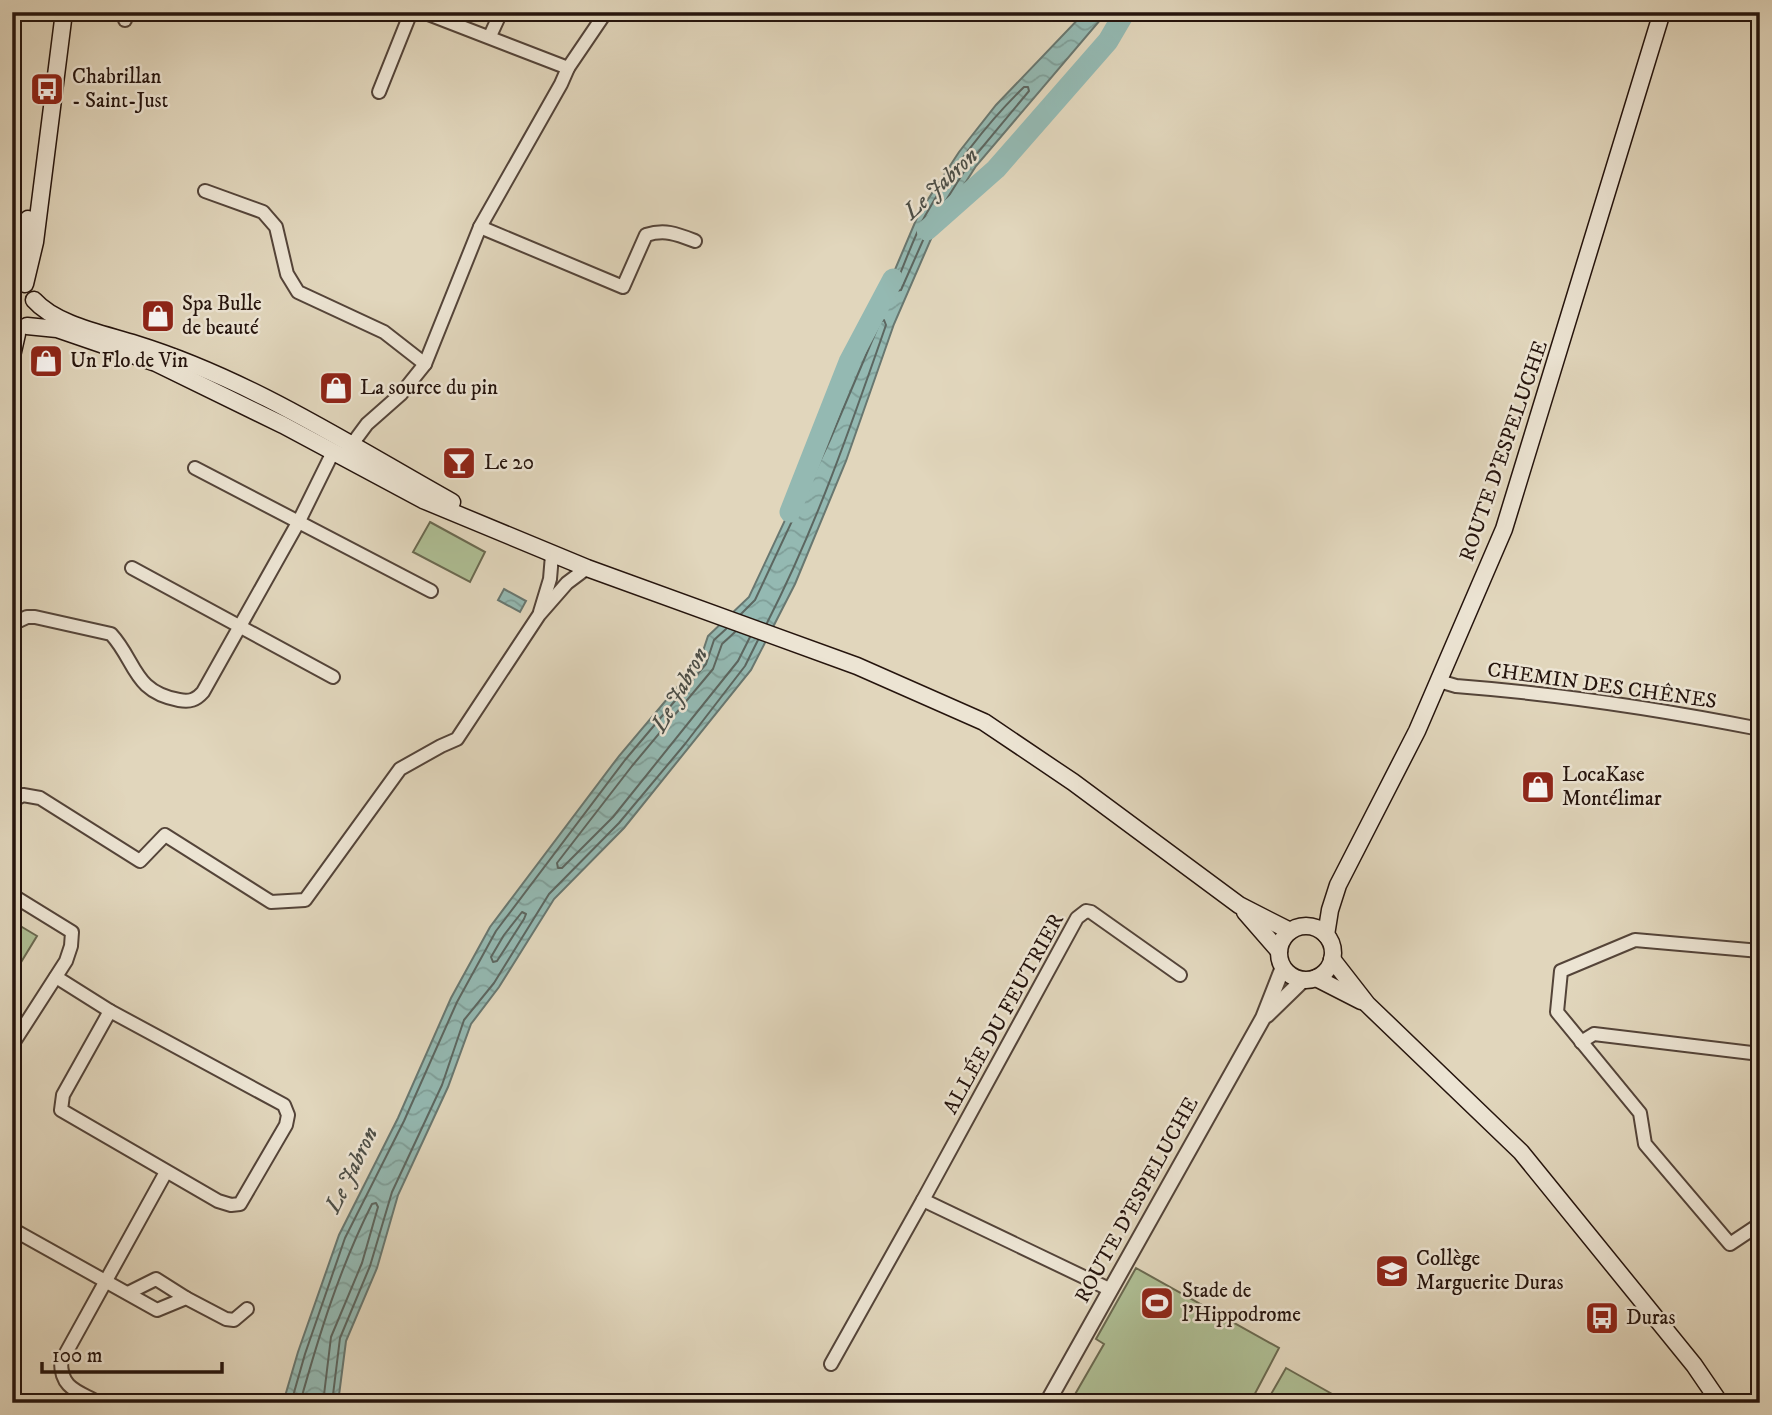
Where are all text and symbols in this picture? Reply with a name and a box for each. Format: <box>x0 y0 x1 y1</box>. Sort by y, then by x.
place label: Chabrillan - Saint-Just <box>72 64 169 114</box>
bus stop icon: Chabrillan - Saint-Just <box>28 70 66 108</box>
water label: Le Jabron <box>896 142 985 227</box>
place label: Spa Bulle de beauté <box>182 291 262 341</box>
shop icon: Spa Bulle de beauté <box>139 297 177 335</box>
street label: ROUTE D'ESPELUCHE <box>1454 337 1554 565</box>
shop icon: Un Flo de Vin <box>27 342 65 380</box>
place label: Un Flo de Vin <box>70 348 188 374</box>
shop icon: La source du pin <box>317 369 355 407</box>
place label: La source du pin <box>360 375 498 401</box>
bar icon: Le 20 <box>440 444 478 482</box>
place label: Le 20 <box>484 450 534 476</box>
water label: Le Jabron <box>644 642 715 739</box>
street label: CHEMIN DES CHÊNES <box>1486 656 1719 715</box>
place label: LocaKase Montélimar <box>1562 762 1662 812</box>
shop icon: LocaKase Montélimar <box>1519 768 1557 806</box>
street label: ALLÉE DU FEUTRIER <box>937 909 1070 1119</box>
street label: ROUTE D'ESPELUCHE <box>1070 1092 1205 1308</box>
water label: Le Jabron <box>318 1122 385 1220</box>
place label: Collège Marguerite Duras <box>1416 1246 1564 1296</box>
school or university icon: Collège Marguerite Duras <box>1373 1252 1411 1290</box>
place label: Stade de l'Hippodrome <box>1182 1278 1301 1328</box>
sports icon: Stade de l'Hippodrome <box>1138 1284 1176 1322</box>
bus stop icon: Duras <box>1583 1299 1621 1337</box>
place label: Duras <box>1626 1305 1676 1331</box>
scale bar <box>42 1331 222 1375</box>
text: 100 m <box>52 1343 103 1369</box>

